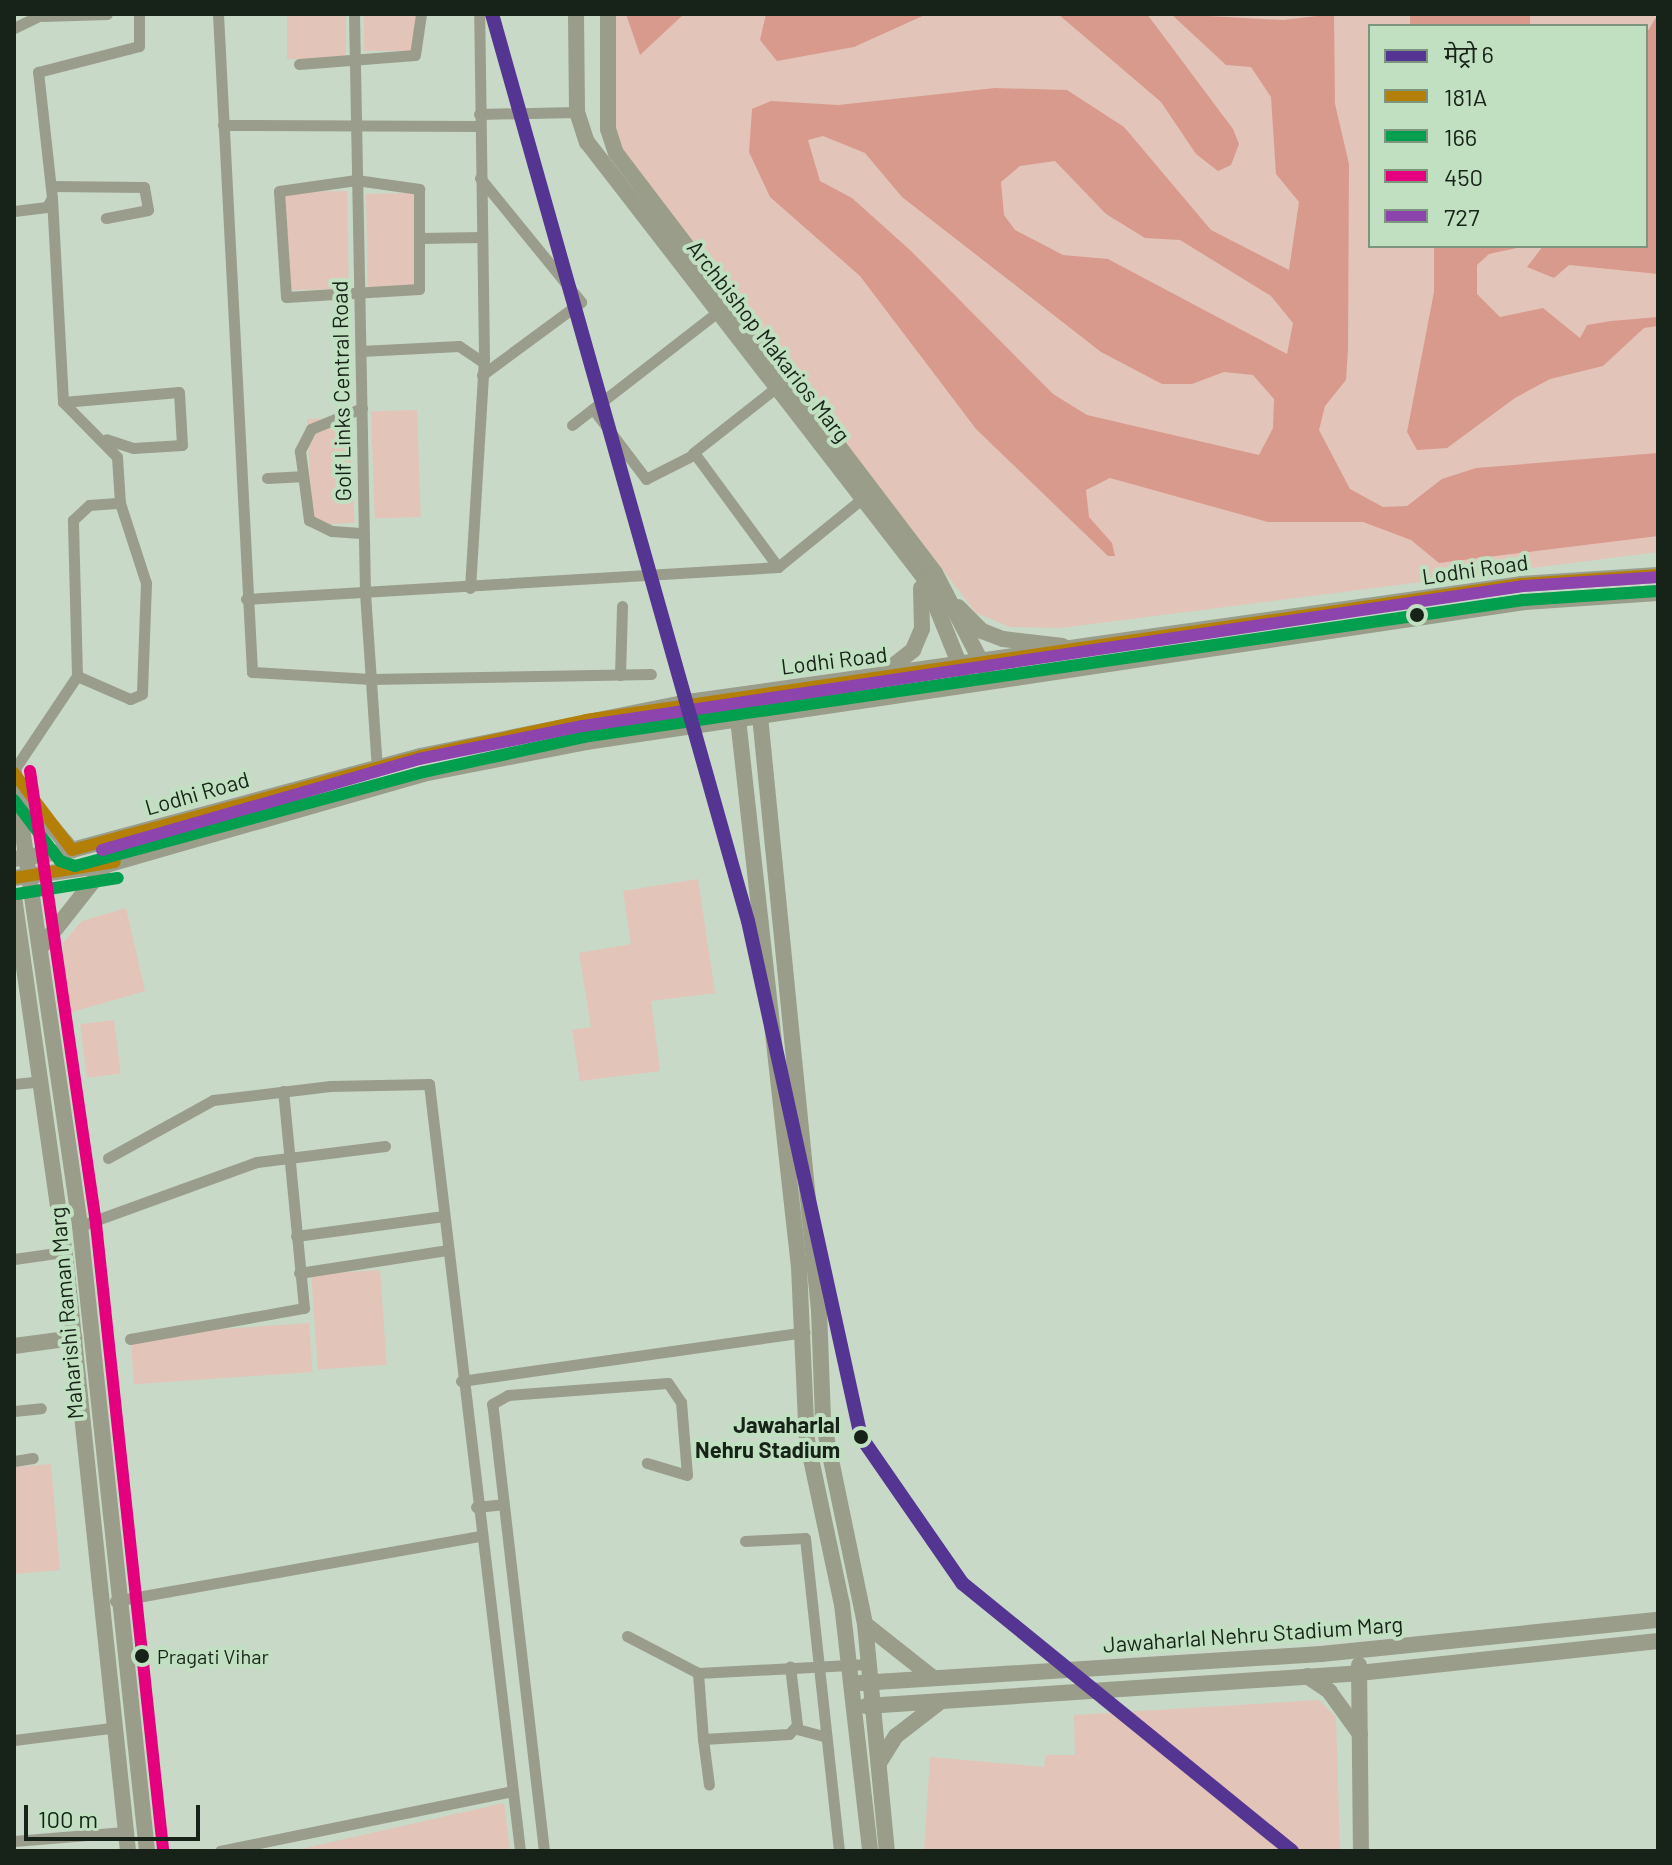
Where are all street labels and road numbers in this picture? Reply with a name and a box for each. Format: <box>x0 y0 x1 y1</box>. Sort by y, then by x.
street label: Archbishop Makarios Marg <box>682 235 856 447</box>
street label: Golf Links Central Road <box>326 280 356 502</box>
street label: Lodhi Road <box>1420 548 1530 590</box>
street label: Lodhi Road <box>779 640 889 680</box>
street label: Lodhi Road <box>142 766 252 820</box>
street label: Maharishi Raman Marg <box>44 1206 88 1420</box>
street label: Jawaharlal Nehru Stadium Marg <box>1102 1610 1404 1658</box>

